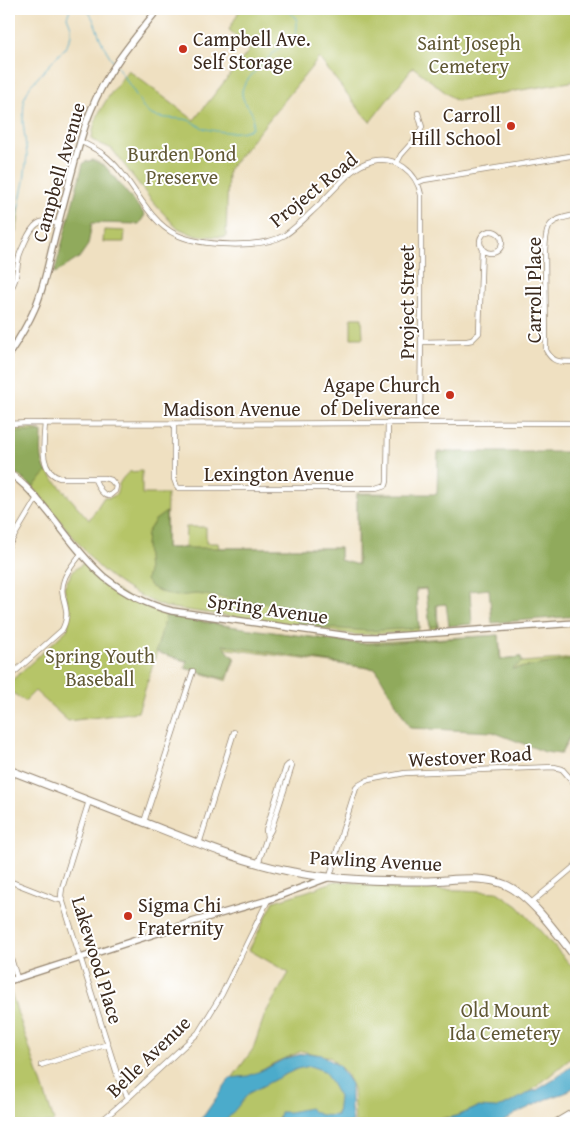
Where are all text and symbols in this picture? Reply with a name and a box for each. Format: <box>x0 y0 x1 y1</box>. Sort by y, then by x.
place label: Campbell Ave. Self Storage <box>193 24 311 76</box>
park label: Saint Joseph Cemetery <box>417 28 521 80</box>
marker: Campbell Ave. Self Storage <box>177 43 189 55</box>
street label: Campbell Avenue <box>24 99 92 245</box>
place label: Carroll Hill School <box>411 100 501 152</box>
marker: Carroll Hill School <box>505 120 517 132</box>
park label: Burden Pond Preserve <box>128 139 237 191</box>
street label: Project Road <box>263 144 363 234</box>
street label: Carroll Place <box>519 237 548 343</box>
street label: Project Street <box>392 245 421 359</box>
place label: Agape Church of Deliverance <box>320 370 440 422</box>
marker: Agape Church of Deliverance <box>444 389 456 401</box>
street label: Madison Avenue <box>163 394 301 423</box>
street label: Lexington Avenue <box>204 459 354 488</box>
street label: Spring Avenue <box>206 585 330 631</box>
park label: Spring Youth Baseball <box>45 641 155 693</box>
street label: Westover Road <box>407 738 533 774</box>
street label: Pawling Avenue <box>309 842 443 878</box>
place label: Sigma Chi Fraternity <box>138 890 224 942</box>
street label: Lakewood Place <box>65 893 131 1027</box>
marker: Sigma Chi Fraternity <box>122 910 134 922</box>
park label: Old Mount Ida Cemetery <box>449 995 561 1047</box>
street label: Belle Avenue <box>99 1008 197 1104</box>

